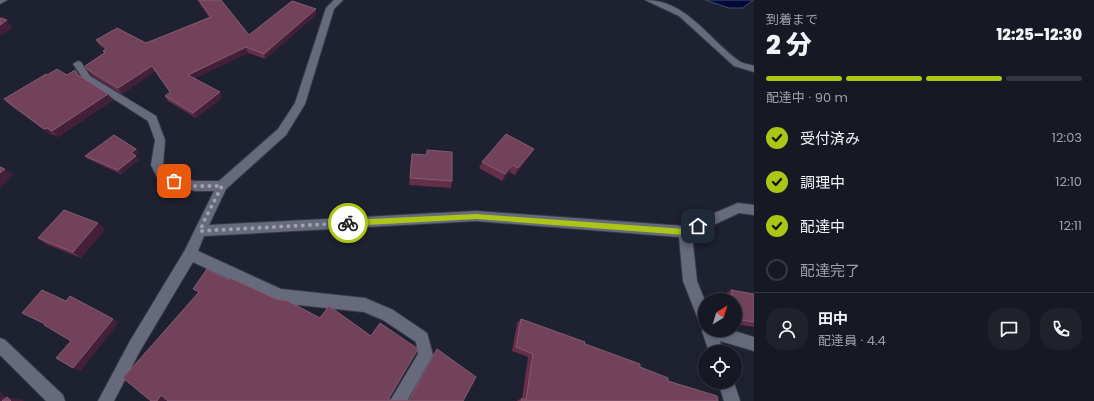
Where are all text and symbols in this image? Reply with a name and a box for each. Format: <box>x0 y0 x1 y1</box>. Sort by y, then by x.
text: 到着まで <box>766 10 818 29</box>
text: 12:25–12:30 <box>997 24 1082 45</box>
text: 2 分 <box>766 27 812 63</box>
text: 配達中 · 90 m <box>766 88 848 107</box>
icon: check <box>766 127 788 149</box>
text: 受付済み <box>800 128 860 149</box>
text: 12:03 <box>1052 128 1082 147</box>
pin <box>157 164 191 198</box>
icon: bag <box>163 170 185 192</box>
icon: check <box>766 171 788 193</box>
text: 調理中 <box>800 172 845 193</box>
text: 12:10 <box>1055 172 1082 191</box>
courier <box>328 203 368 243</box>
pin <box>681 209 715 243</box>
icon: bike <box>337 212 359 234</box>
icon: home <box>687 215 709 237</box>
icon: check <box>766 215 788 237</box>
text: 配達中 <box>800 216 845 237</box>
text: 12:11 <box>1059 216 1082 235</box>
text: 配達完了 <box>800 260 860 281</box>
north arrow <box>698 293 742 337</box>
map controls <box>698 293 742 389</box>
button: person <box>766 308 808 350</box>
text: 田中 <box>818 308 848 329</box>
button: chat <box>988 308 1030 350</box>
button: phone <box>1040 308 1082 350</box>
text: 配達員 · 4.4 <box>818 331 886 350</box>
button: locate <box>698 345 742 389</box>

